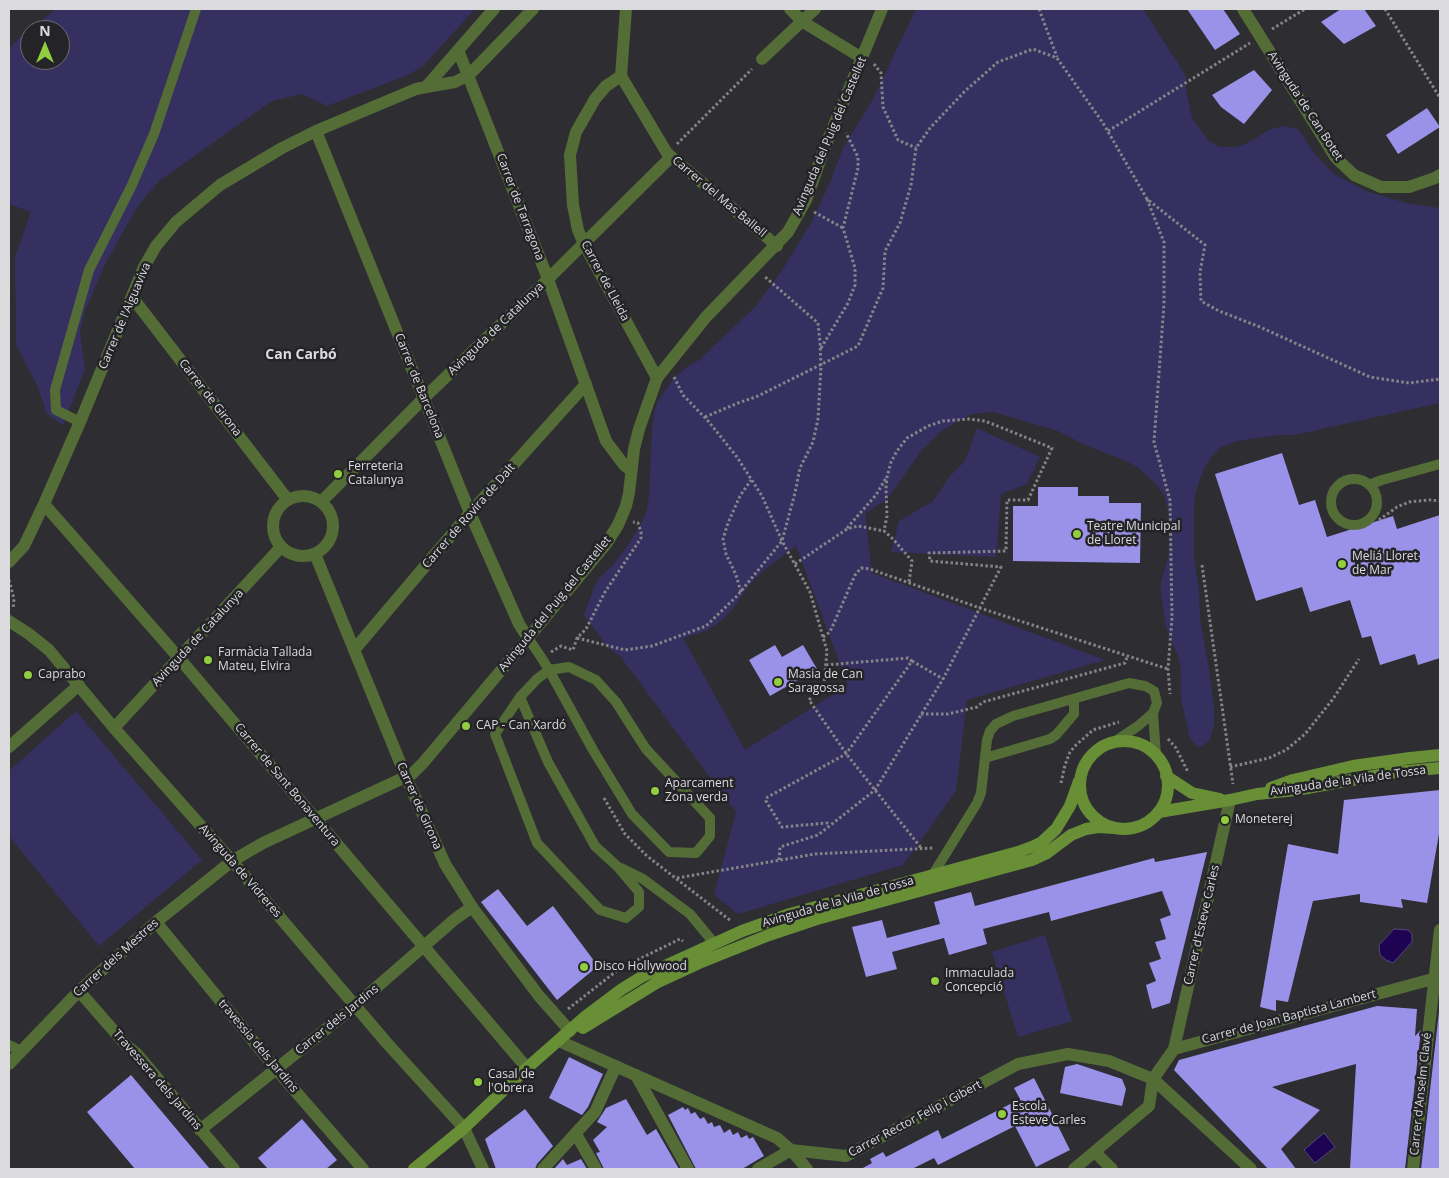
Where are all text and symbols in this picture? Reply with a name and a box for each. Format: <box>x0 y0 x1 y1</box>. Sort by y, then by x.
north arrow <box>20 20 70 70</box>
text: N <box>39 21 51 40</box>
street label: Avinguda de Can Botet <box>1264 49 1346 163</box>
street label: Avinguda del Puig del Castellet <box>790 55 870 217</box>
street label: Carrer de Tarragona <box>493 151 547 263</box>
street label: Carrer del Mas Ballell <box>669 153 769 241</box>
street label: Carrer de Lleida <box>578 238 632 324</box>
street label: Carrer de l'Aiguaviva <box>96 260 154 372</box>
street label: Avinguda de Catalunya <box>445 279 547 379</box>
street label: Carrer de Barcelona <box>391 331 447 441</box>
district label: Can Carbó <box>265 347 337 363</box>
street label: Carrer de Girona <box>175 357 245 439</box>
place label: Ferreteria Catalunya <box>348 460 404 488</box>
street label: Carrer de Rovira de Dalt <box>420 461 518 571</box>
marker: Ferreteria Catalunya <box>332 468 344 480</box>
place label: Teatre Municipal de Lloret <box>1087 520 1180 548</box>
marker: Teatre Municipal de Lloret <box>1071 528 1083 540</box>
street label: Avinguda del Puig del Castellet <box>496 533 614 675</box>
place label: Meliá Lloret de Mar <box>1352 550 1418 578</box>
marker: Meliá Lloret de Mar <box>1336 558 1348 570</box>
street label: Avinguda de Catalunya <box>149 586 247 690</box>
place label: Farmàcia Tallada Mateu, Elvira <box>218 646 312 674</box>
marker: Farmàcia Tallada Mateu, Elvira <box>202 654 214 666</box>
place label: Caprabo <box>38 668 86 682</box>
place label: Masia de Can Saragossa <box>788 668 863 696</box>
marker: Caprabo <box>22 669 34 681</box>
marker: Masia de Can Saragossa <box>772 676 784 688</box>
place label: CAP - Can Xardó <box>476 719 566 733</box>
marker: CAP - Can Xardó <box>460 720 472 732</box>
street label: Carrer de Sant Bonaventura <box>231 721 343 849</box>
street label: Carrer de Girona <box>393 760 445 852</box>
street label: Avinguda de la Vila de Tossa <box>1269 763 1427 799</box>
place label: Aparcament Zona verda <box>665 777 733 805</box>
marker: Aparcament Zona verda <box>649 785 661 797</box>
place label: Moneterej <box>1235 813 1293 827</box>
marker: Moneterej <box>1219 814 1231 826</box>
street label: Avinguda de Vidreres <box>196 821 284 921</box>
street label: Carrer d'Esteve Carles <box>1181 864 1223 986</box>
street label: Avinguda de la Vila de Tossa <box>761 873 915 931</box>
street label: Carrer dels Mestres <box>70 916 162 1000</box>
place label: Disco Hollywood <box>594 960 687 974</box>
marker: Disco Hollywood <box>578 961 590 973</box>
place label: Immaculada Concepció <box>945 967 1014 995</box>
marker: Immaculada Concepció <box>929 975 941 987</box>
street label: Carrer dels Jardins <box>292 982 382 1058</box>
street label: Carrer de Joan Baptista Lambert <box>1200 987 1378 1047</box>
street label: travessia dels Jardins <box>215 997 301 1095</box>
street label: Travessera dels Jardins <box>110 1027 204 1133</box>
street label: Carrer d'Anselm Clavé <box>1407 1032 1435 1156</box>
place label: Casal de l'Obrera <box>488 1068 535 1096</box>
marker: Casal de l'Obrera <box>472 1076 484 1088</box>
street label: Carrer Rector Felip i Gibert <box>846 1078 984 1160</box>
place label: Escola Esteve Carles <box>1012 1100 1086 1128</box>
marker: Escola Esteve Carles <box>996 1108 1008 1120</box>

